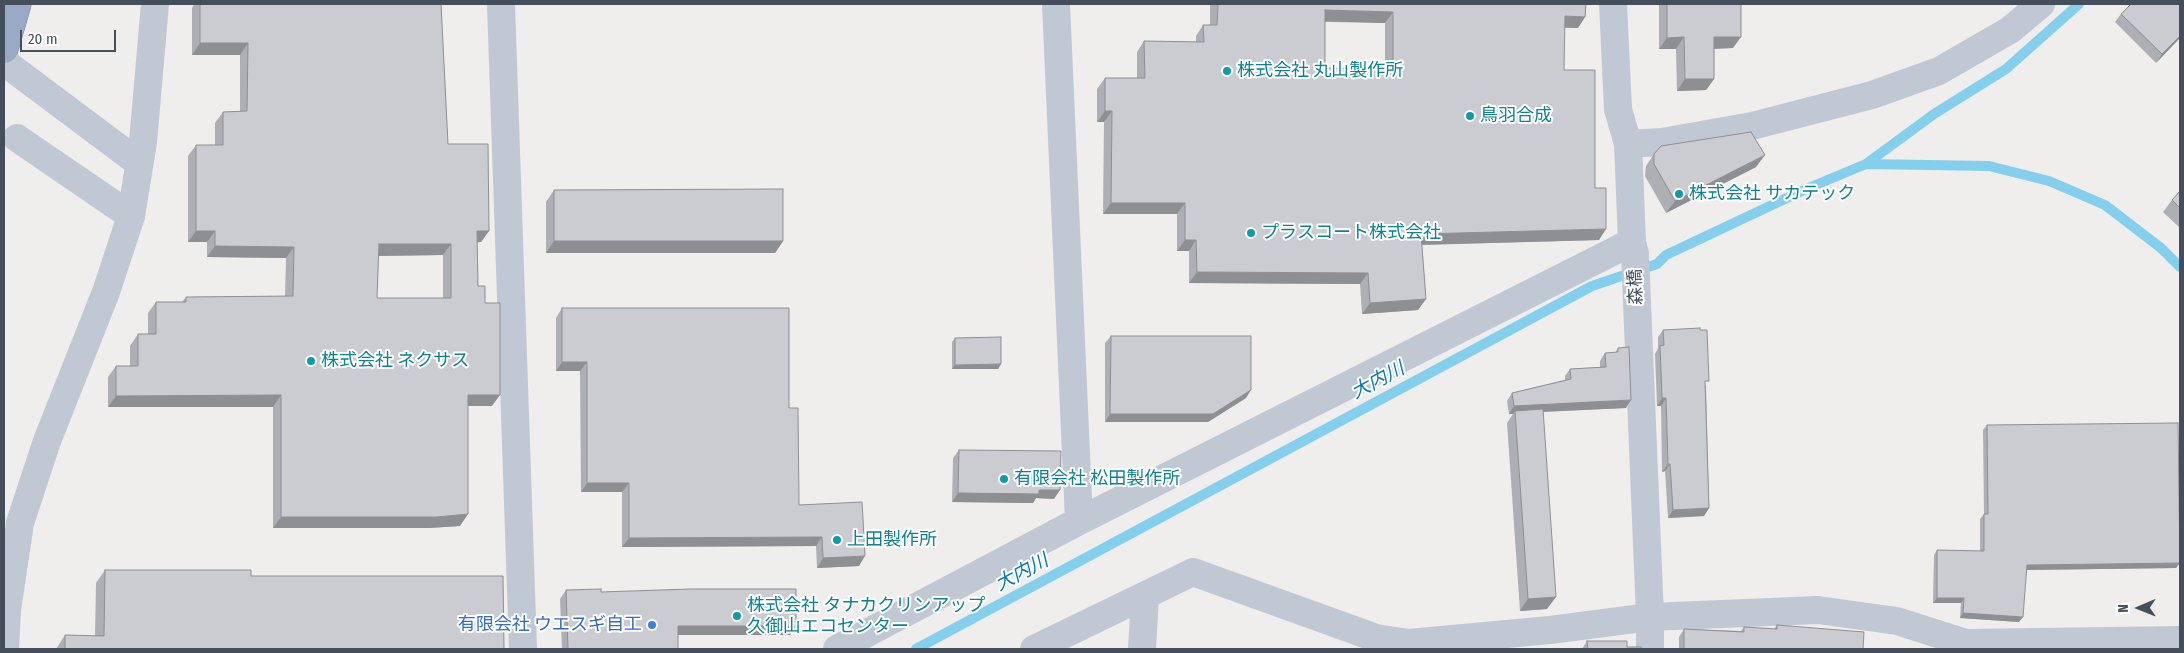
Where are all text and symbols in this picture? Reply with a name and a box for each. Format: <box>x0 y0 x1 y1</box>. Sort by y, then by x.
scale bar <box>22 20 119 52</box>
text: 20 m <box>28 30 58 48</box>
place label: 株式会社 丸山製作所 <box>1237 60 1403 82</box>
marker: 株式会社 丸山製作所 <box>1221 65 1233 77</box>
place label: 鳥羽合成 <box>1480 105 1552 127</box>
marker: 鳥羽合成 <box>1464 110 1476 122</box>
place label: 株式会社 サカテック <box>1689 183 1855 205</box>
marker: 株式会社 サカテック <box>1673 188 1685 200</box>
place label: プラスコート株式会社 <box>1261 222 1441 244</box>
marker: プラスコート株式会社 <box>1245 227 1257 239</box>
street label: 森橋 <box>1625 269 1647 305</box>
place label: 株式会社 ネクサス <box>321 350 469 372</box>
marker: 株式会社 ネクサス <box>305 355 317 367</box>
water label: 大内川 <box>1347 358 1409 404</box>
place label: 有限会社 松田製作所 <box>1014 468 1180 490</box>
marker: 有限会社 松田製作所 <box>998 473 1010 485</box>
place label: 上田製作所 <box>847 529 937 551</box>
marker: 上田製作所 <box>831 534 843 546</box>
water label: 大内川 <box>991 550 1053 596</box>
north arrow <box>2114 583 2164 633</box>
place label: 株式会社 タナカクリンアップ 久御山エコセンター <box>747 595 985 638</box>
text: N <box>2115 604 2132 613</box>
marker: 株式会社 タナカクリンアップ 久御山エコセンター <box>731 610 743 622</box>
place label: 有限会社 ウエスギ自工 <box>458 614 642 636</box>
marker: 有限会社 ウエスギ自工 <box>646 619 658 631</box>

